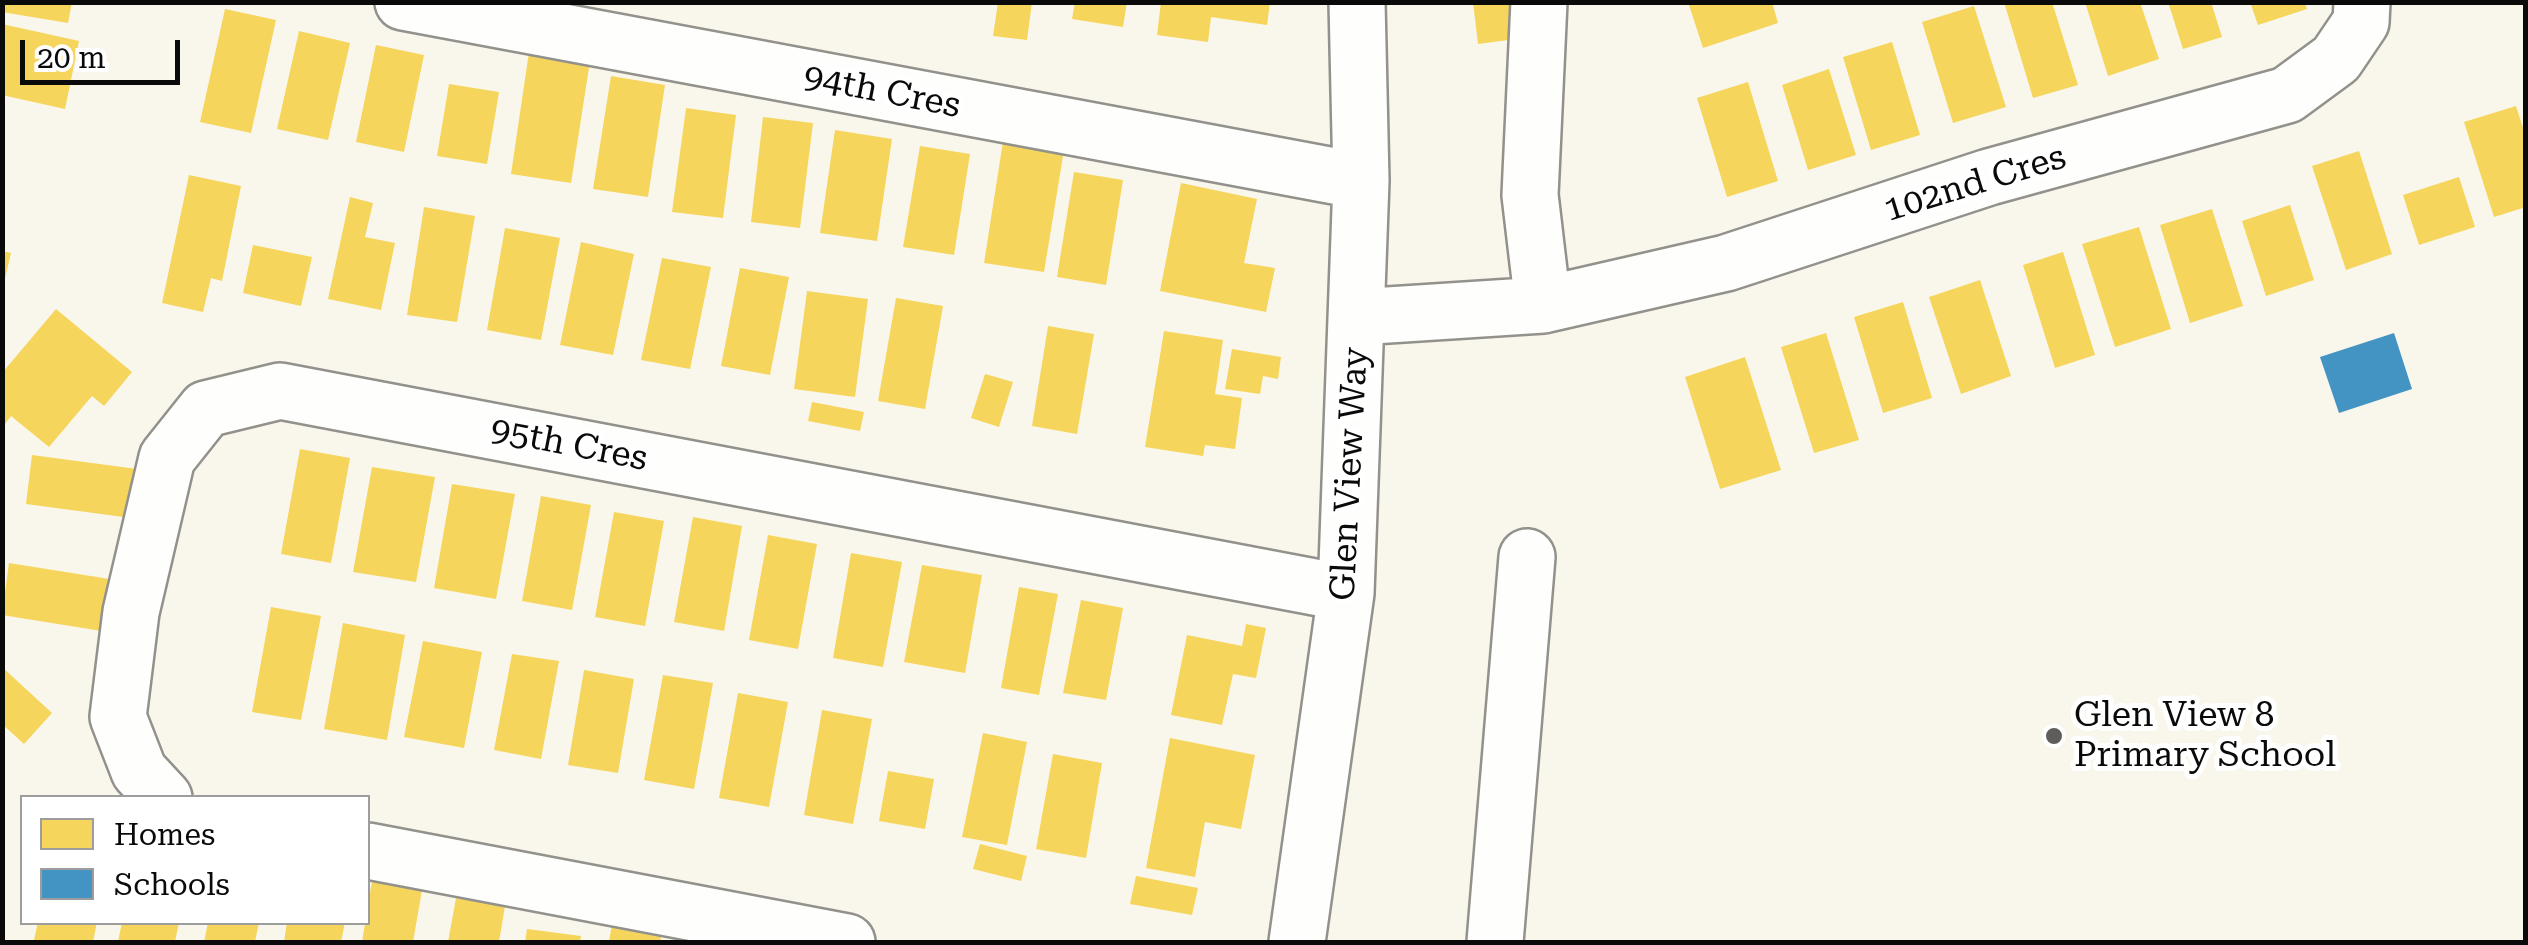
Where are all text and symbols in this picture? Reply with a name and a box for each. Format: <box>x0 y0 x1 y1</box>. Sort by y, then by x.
scale bar <box>25 20 185 82</box>
text: 20 m <box>37 40 106 75</box>
street label: 94th Cres <box>800 56 964 128</box>
street label: 102nd Cres <box>1879 136 2071 232</box>
street label: Glen View Way <box>1322 346 1378 602</box>
street label: 95th Cres <box>487 409 651 481</box>
place label: Glen View 8 Primary School <box>2074 695 2336 777</box>
marker: Glen View 8 Primary School <box>2043 725 2065 747</box>
legend <box>20 795 370 925</box>
text: Homes <box>114 817 215 852</box>
text: Schools <box>114 867 230 902</box>

